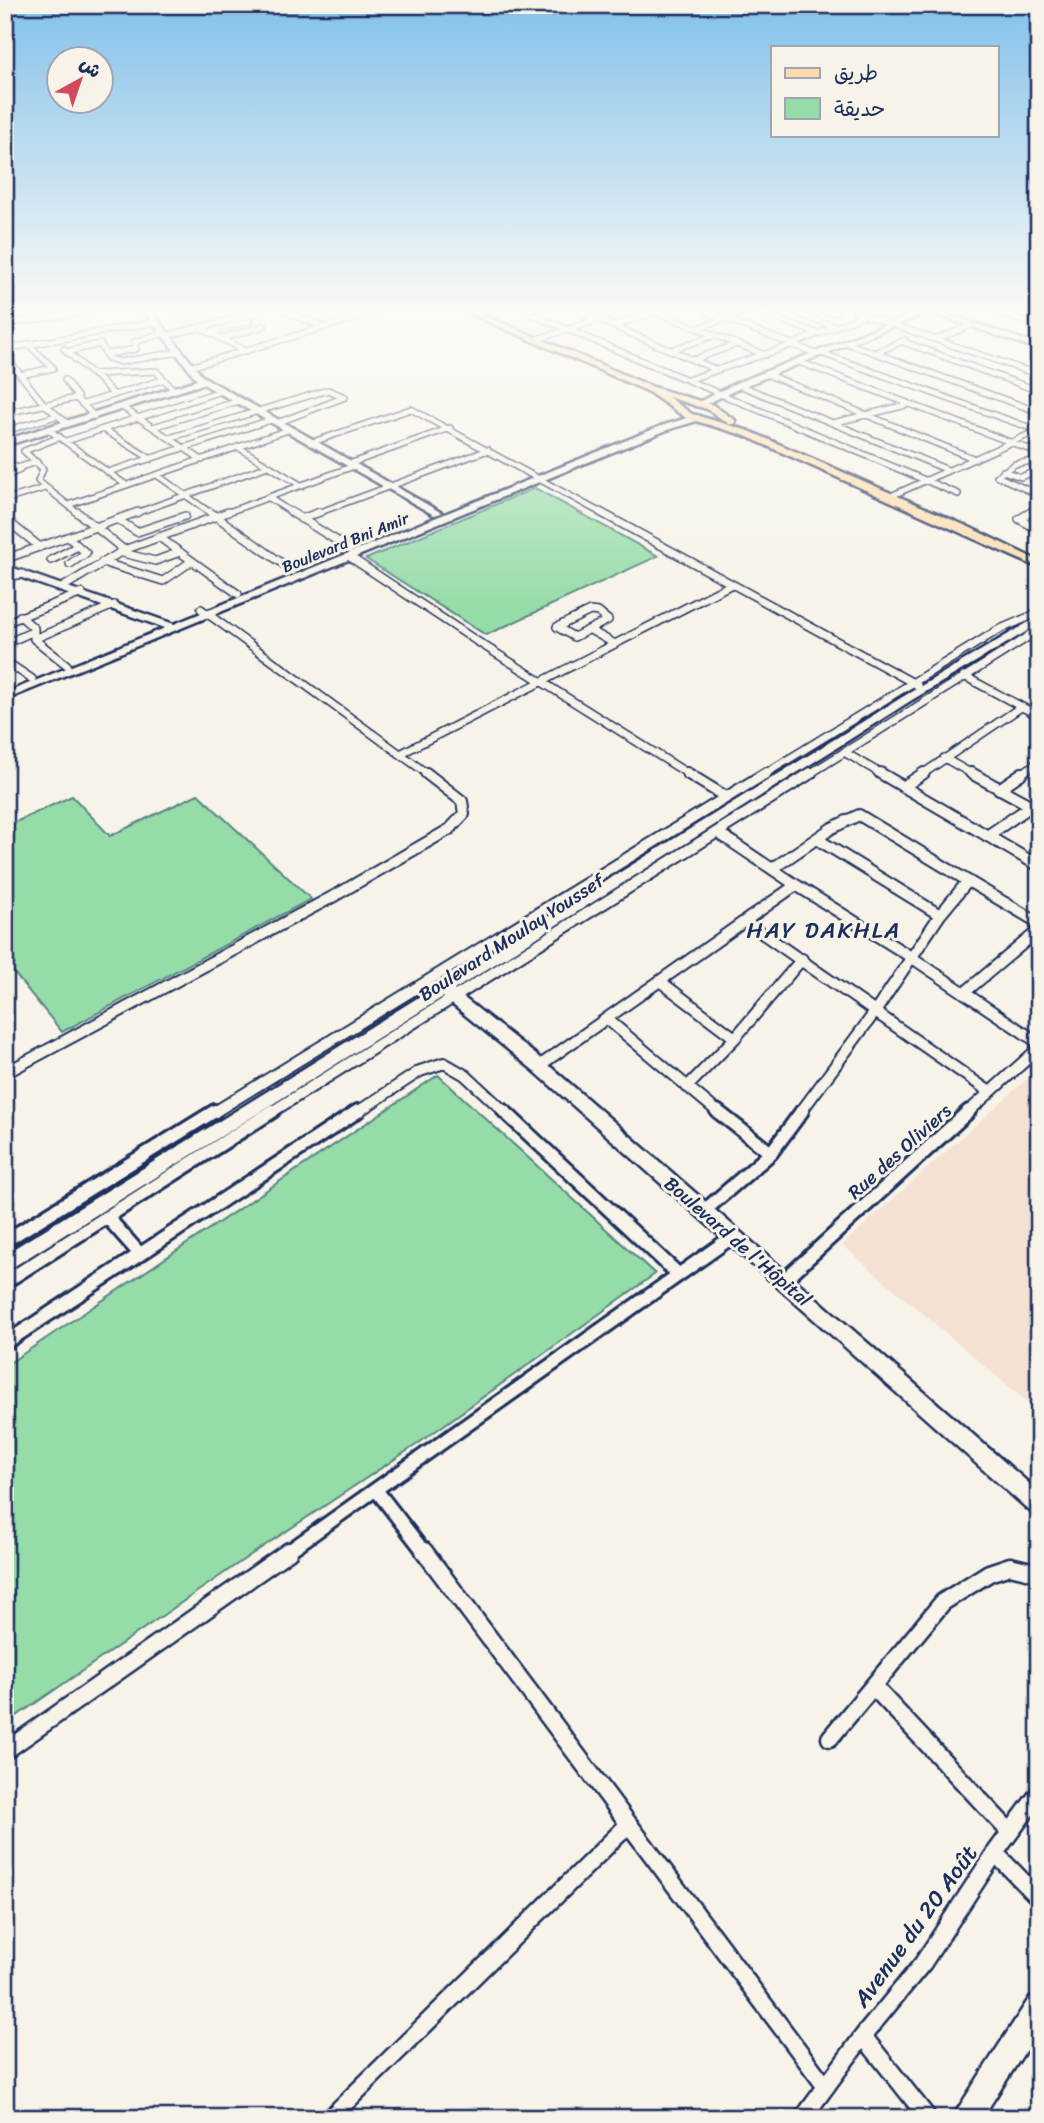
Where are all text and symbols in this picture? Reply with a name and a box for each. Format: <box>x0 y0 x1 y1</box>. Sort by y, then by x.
north arrow <box>46 46 116 116</box>
legend <box>771 46 998 136</box>
text: ش <box>72 48 109 87</box>
text: طريق <box>834 54 878 92</box>
text: حديقة <box>834 90 885 128</box>
street label: Boulevard Bni Amir <box>277 503 414 581</box>
street label: Boulevard Moulay Youssef <box>412 864 612 1010</box>
district label: HAY DAKHLA <box>747 910 901 951</box>
street label: Rue des Oliviers <box>840 1095 959 1207</box>
street label: Boulevard de l'Hôpital <box>656 1168 819 1315</box>
street label: Avenue du 20 Août <box>842 1836 989 2017</box>

